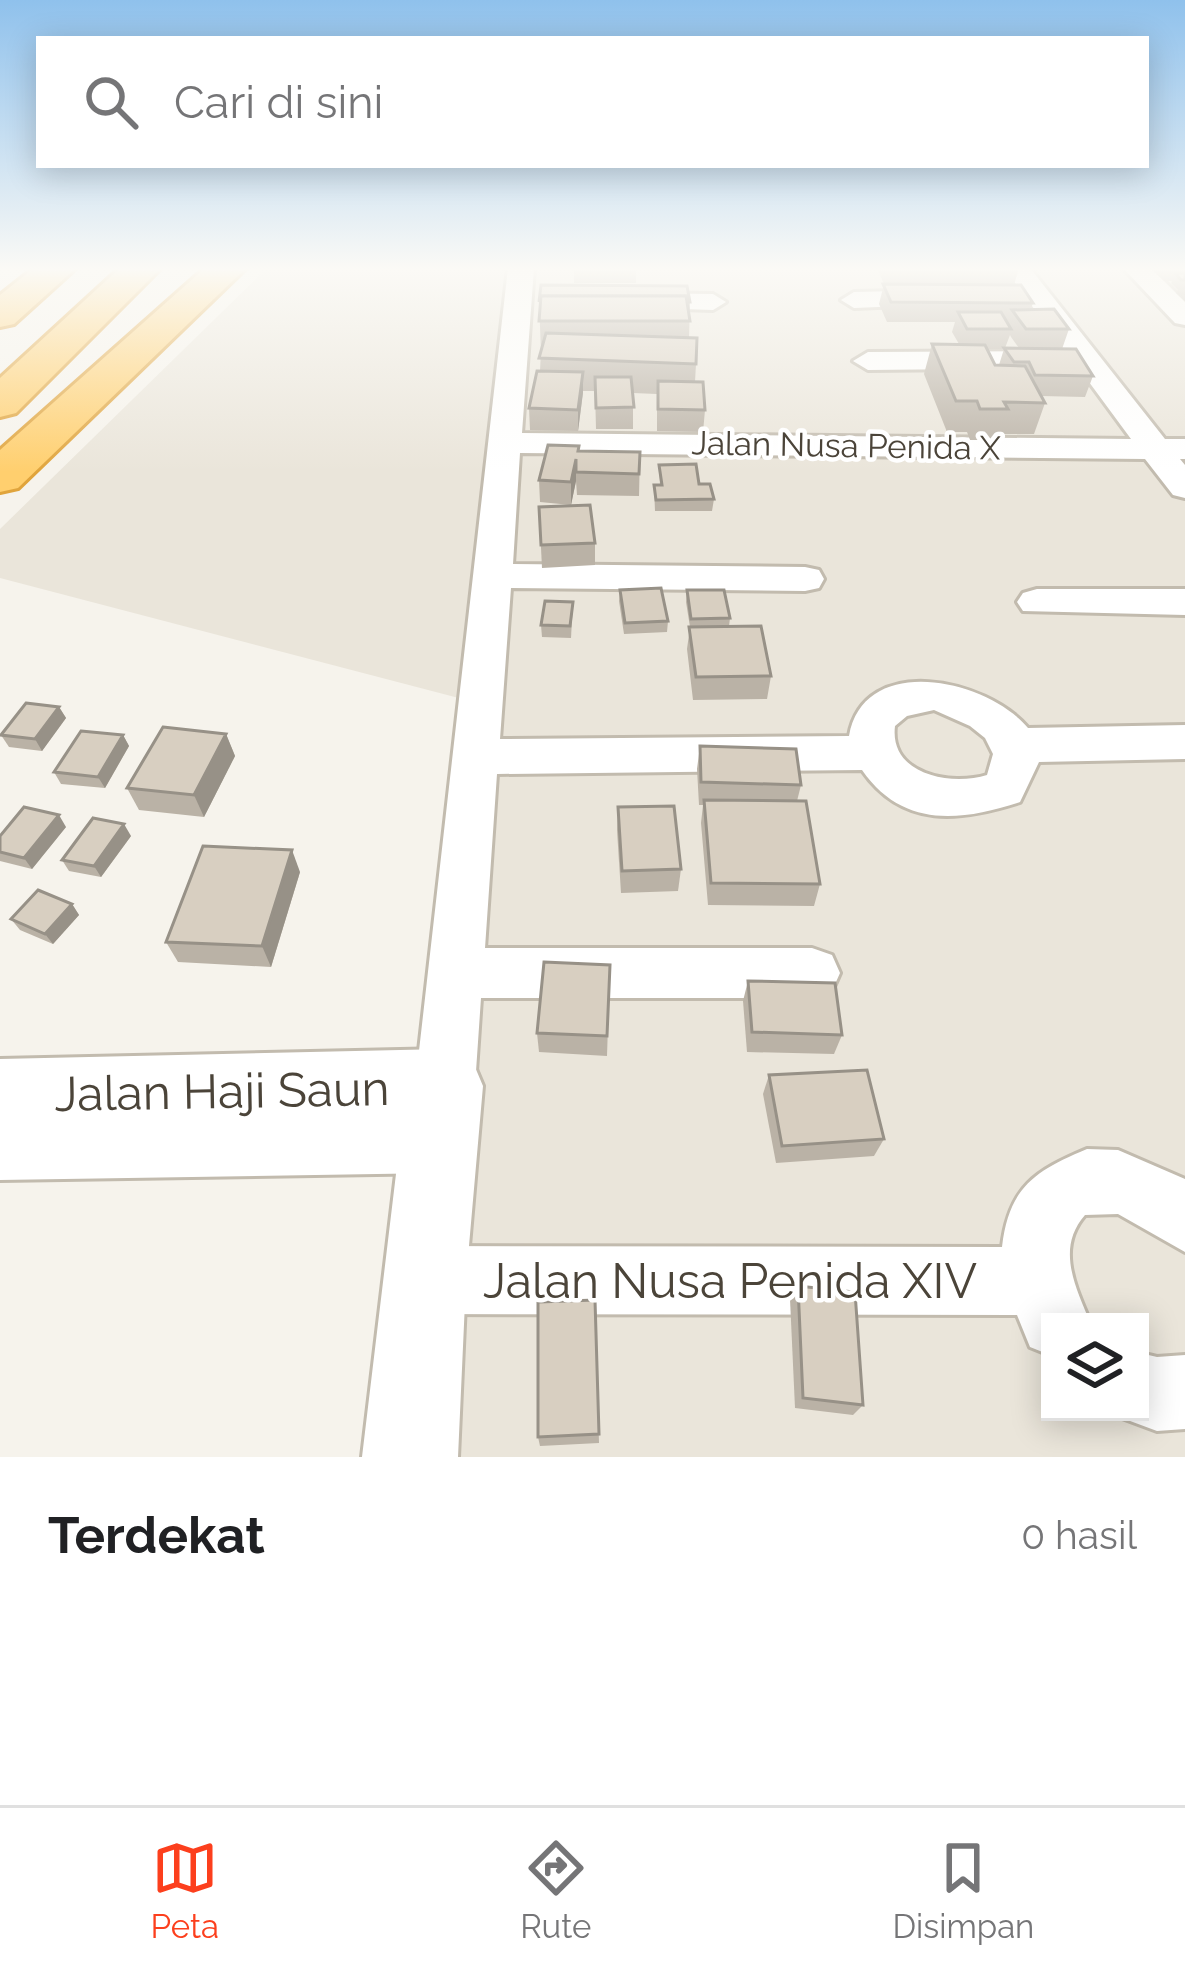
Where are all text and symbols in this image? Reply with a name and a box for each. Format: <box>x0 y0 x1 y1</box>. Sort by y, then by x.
search box <box>36 36 1149 168</box>
icon: search <box>78 69 144 135</box>
text: Cari di sini <box>174 76 383 129</box>
street label: Jalan Nusa Penida X <box>691 423 1001 468</box>
street label: Jalan Haji Saun <box>54 1060 390 1122</box>
street label: Jalan Nusa Penida XIV <box>483 1253 977 1309</box>
map controls <box>1041 1313 1149 1421</box>
button: layers <box>1041 1313 1149 1421</box>
text: Terdekat <box>48 1505 265 1565</box>
text: 0 hasil <box>1021 1512 1137 1558</box>
tab: Peta <box>151 1835 219 1946</box>
tab: Rute <box>520 1835 591 1946</box>
tab: Disimpan <box>893 1835 1034 1946</box>

